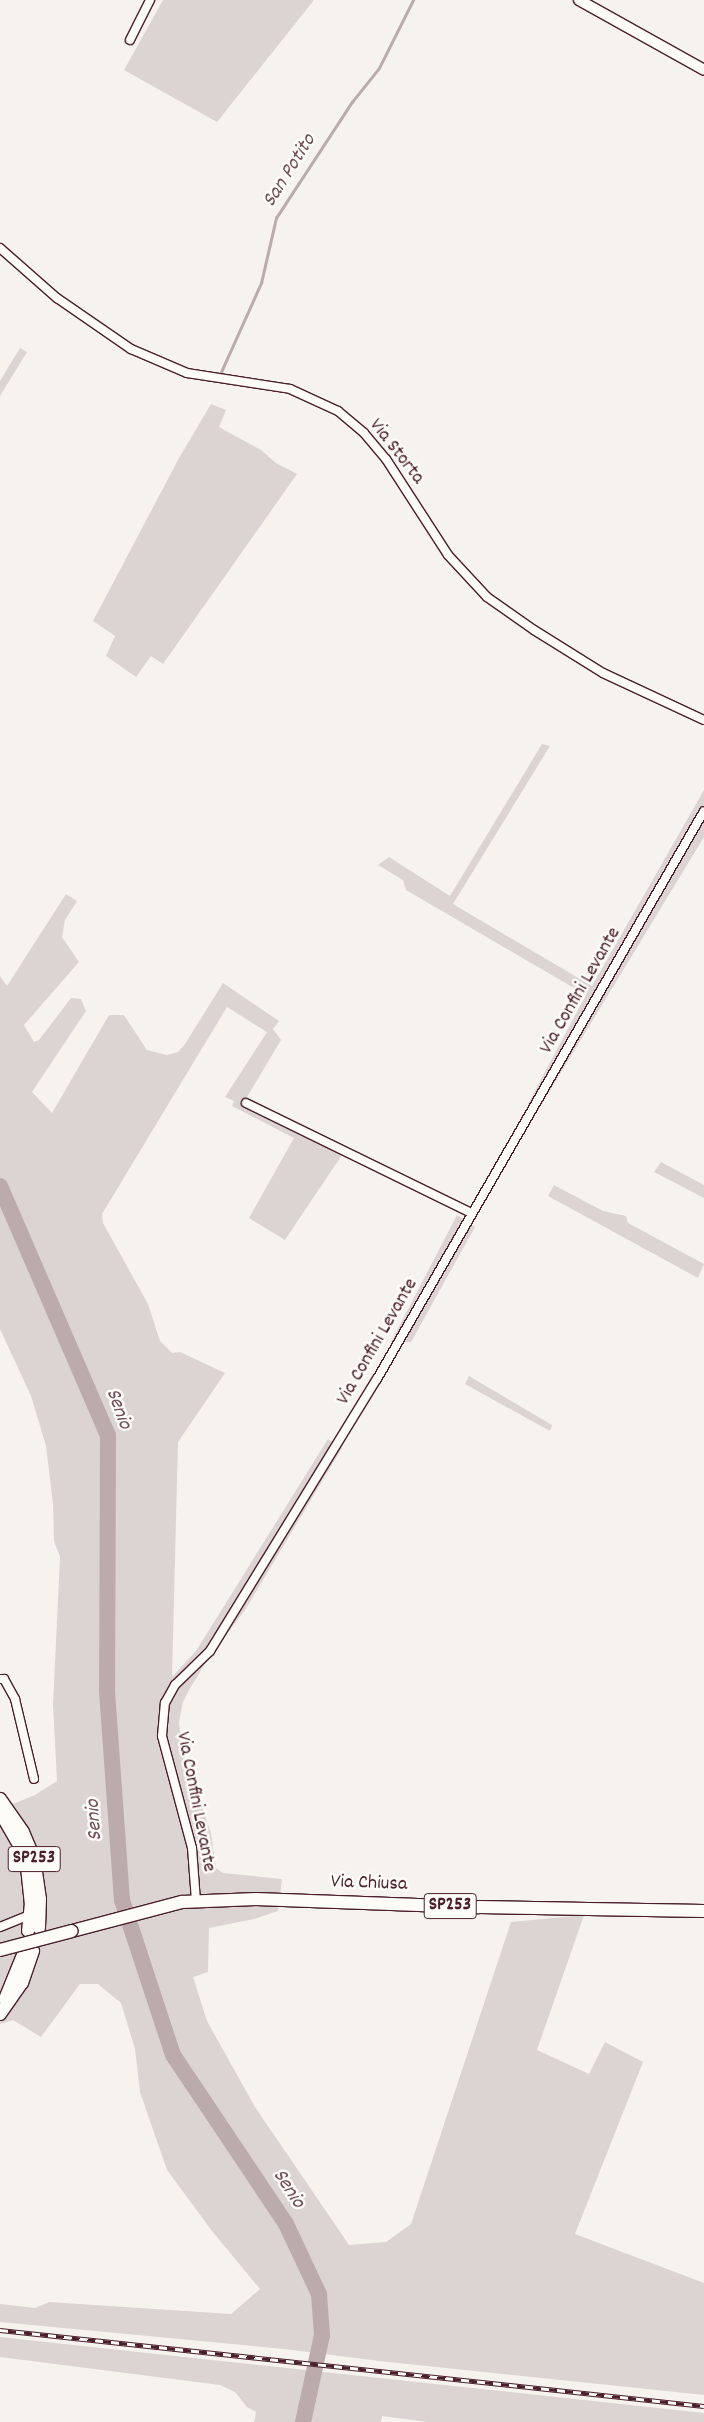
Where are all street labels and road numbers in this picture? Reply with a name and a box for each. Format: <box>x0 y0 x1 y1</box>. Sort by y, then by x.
street label: Via Storta <box>363 414 429 490</box>
street label: Via Confini Levante <box>535 923 627 1059</box>
street label: Via Confini Levante <box>332 1274 424 1410</box>
street label: Via Confini Levante <box>170 1730 220 1874</box>
road number: SP253 <box>6 1842 62 1876</box>
street label: Via Chiusa <box>330 1871 408 1897</box>
road number: SP253 <box>422 1890 478 1922</box>

